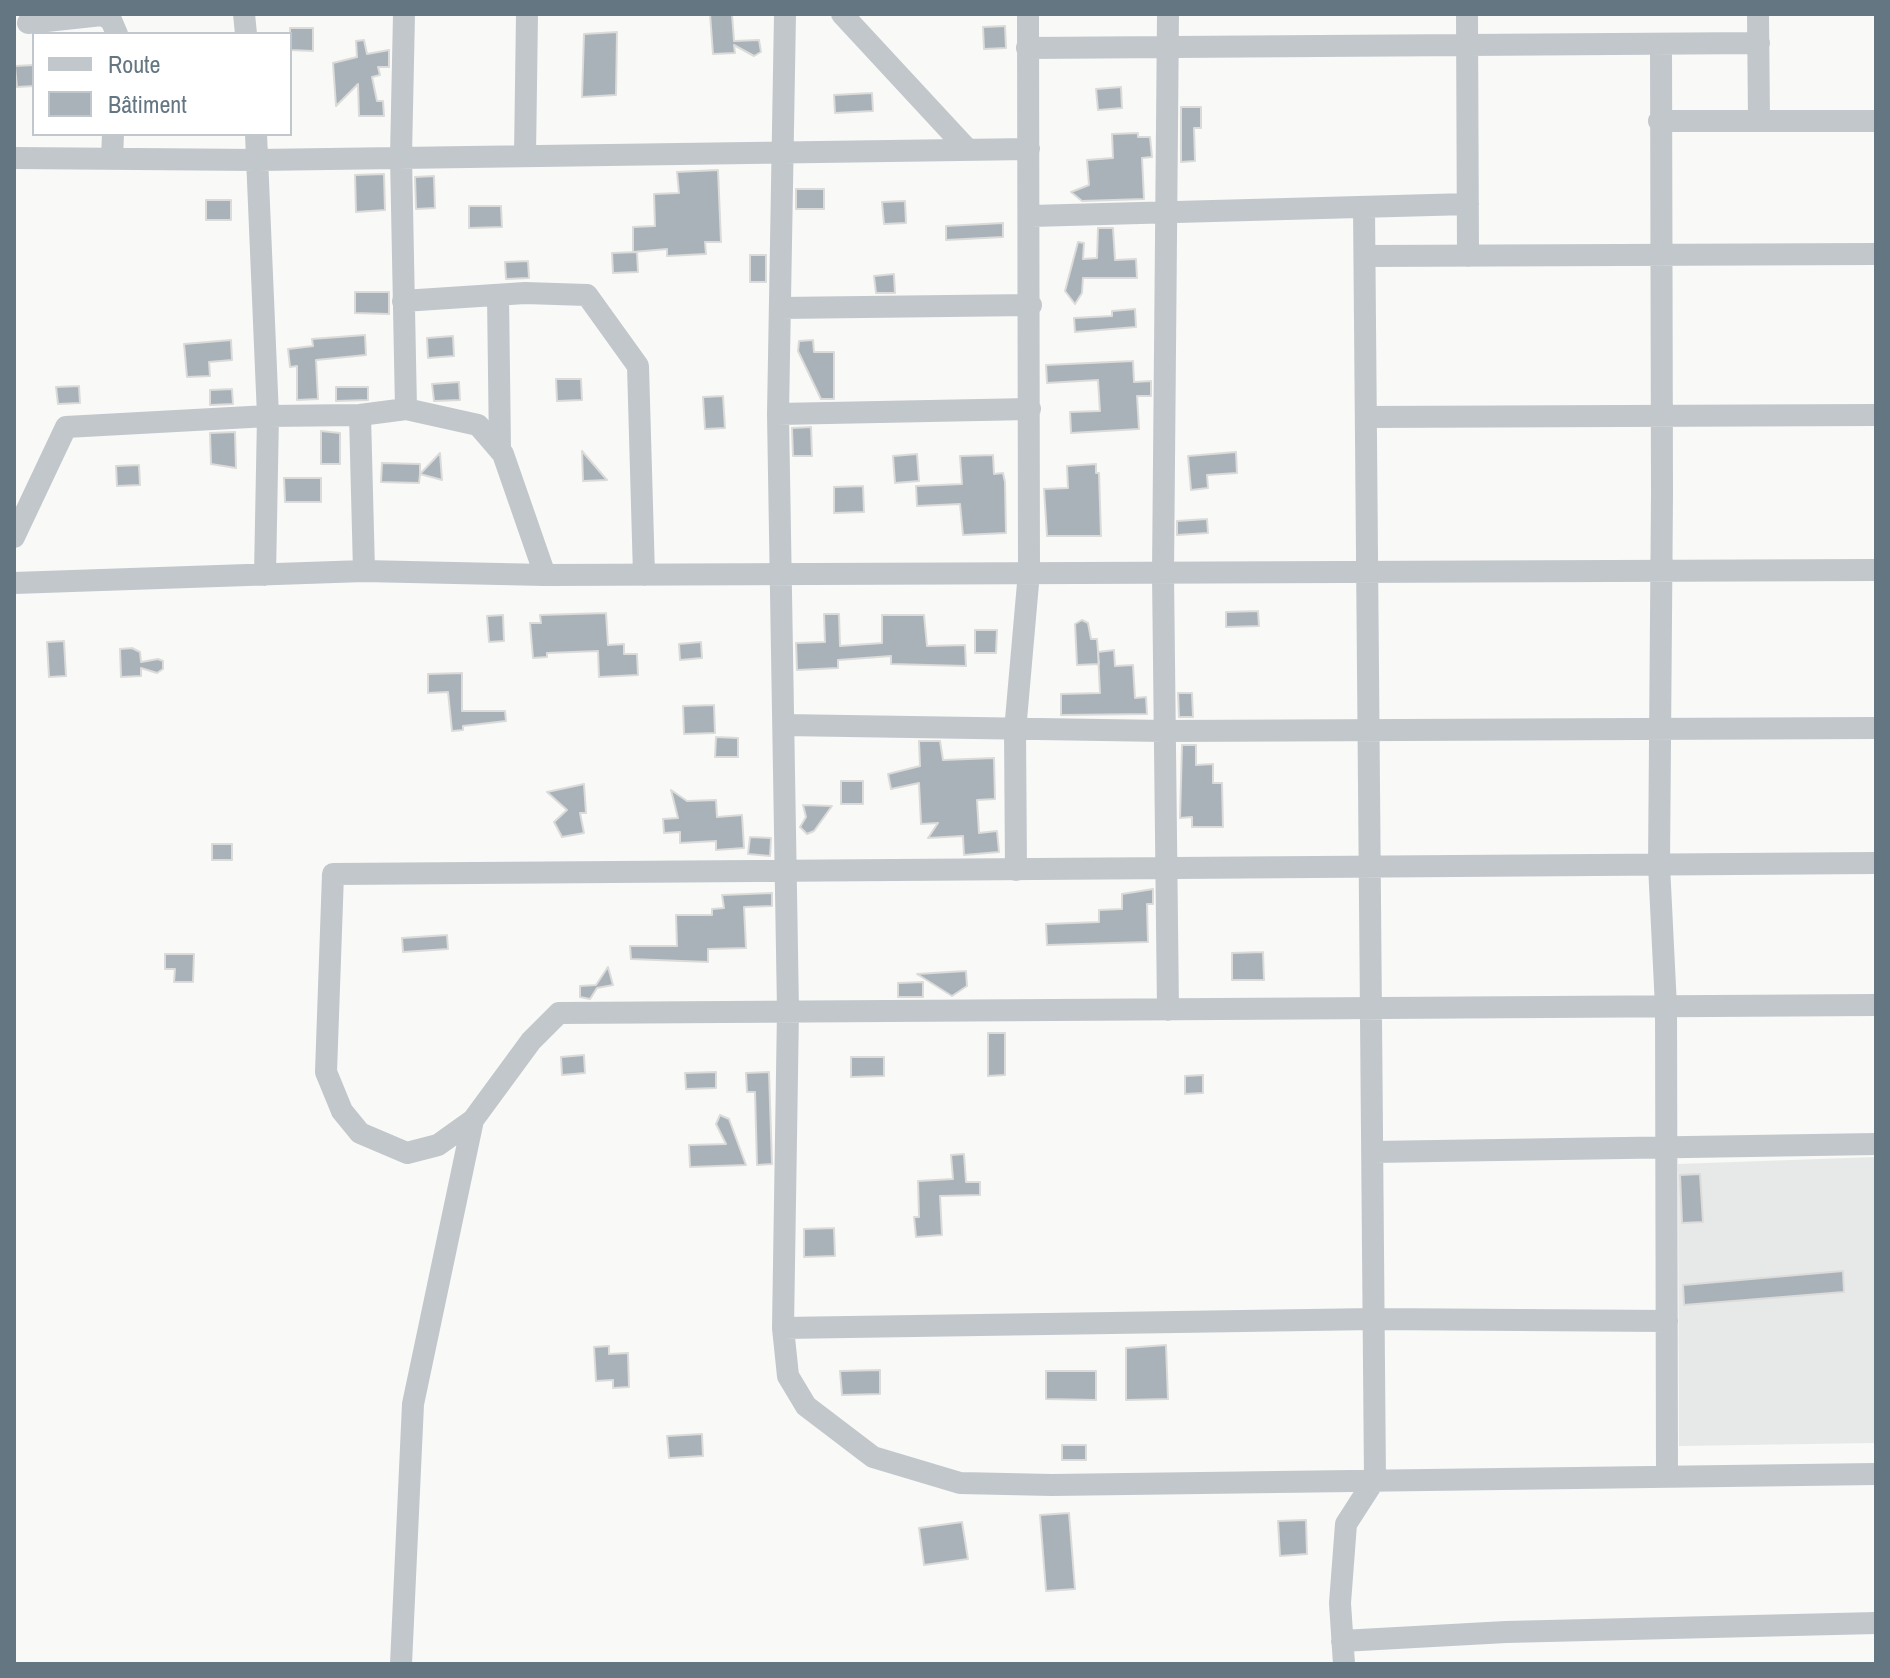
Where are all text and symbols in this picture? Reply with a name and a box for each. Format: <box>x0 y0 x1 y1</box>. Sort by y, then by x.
legend <box>32 32 292 136</box>
text: Route <box>108 48 161 80</box>
text: Bâtiment <box>108 88 187 120</box>

